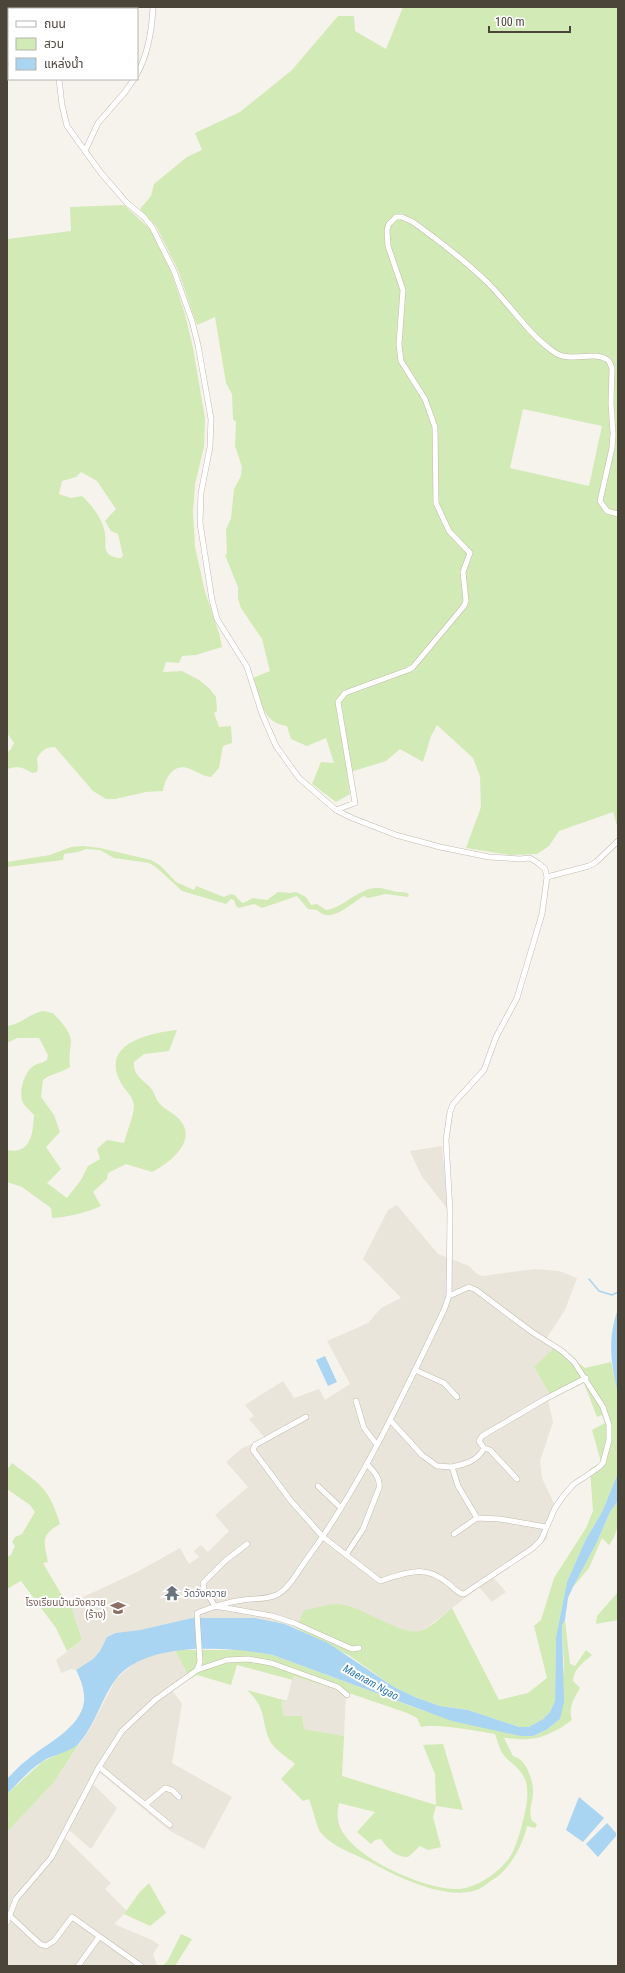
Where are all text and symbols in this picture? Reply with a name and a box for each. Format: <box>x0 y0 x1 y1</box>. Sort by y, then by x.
legend <box>8 8 138 80</box>
scale bar <box>489 8 570 34</box>
text: 100 m <box>495 15 525 29</box>
text: ถนน <box>44 17 66 31</box>
text: สวน <box>44 37 64 51</box>
text: แหล่งน้ำ <box>44 55 83 71</box>
temple icon: วัดวังควาย <box>163 1584 181 1602</box>
place label: วัดวังควาย <box>184 1588 226 1599</box>
place label: โรงเรียนบ้านวังควาย (ร้าง) <box>25 1597 106 1621</box>
school or university icon: โรงเรียนบ้านวังควาย (ร้าง) <box>109 1599 127 1617</box>
water label: Maenam Ngao <box>341 1662 401 1703</box>

